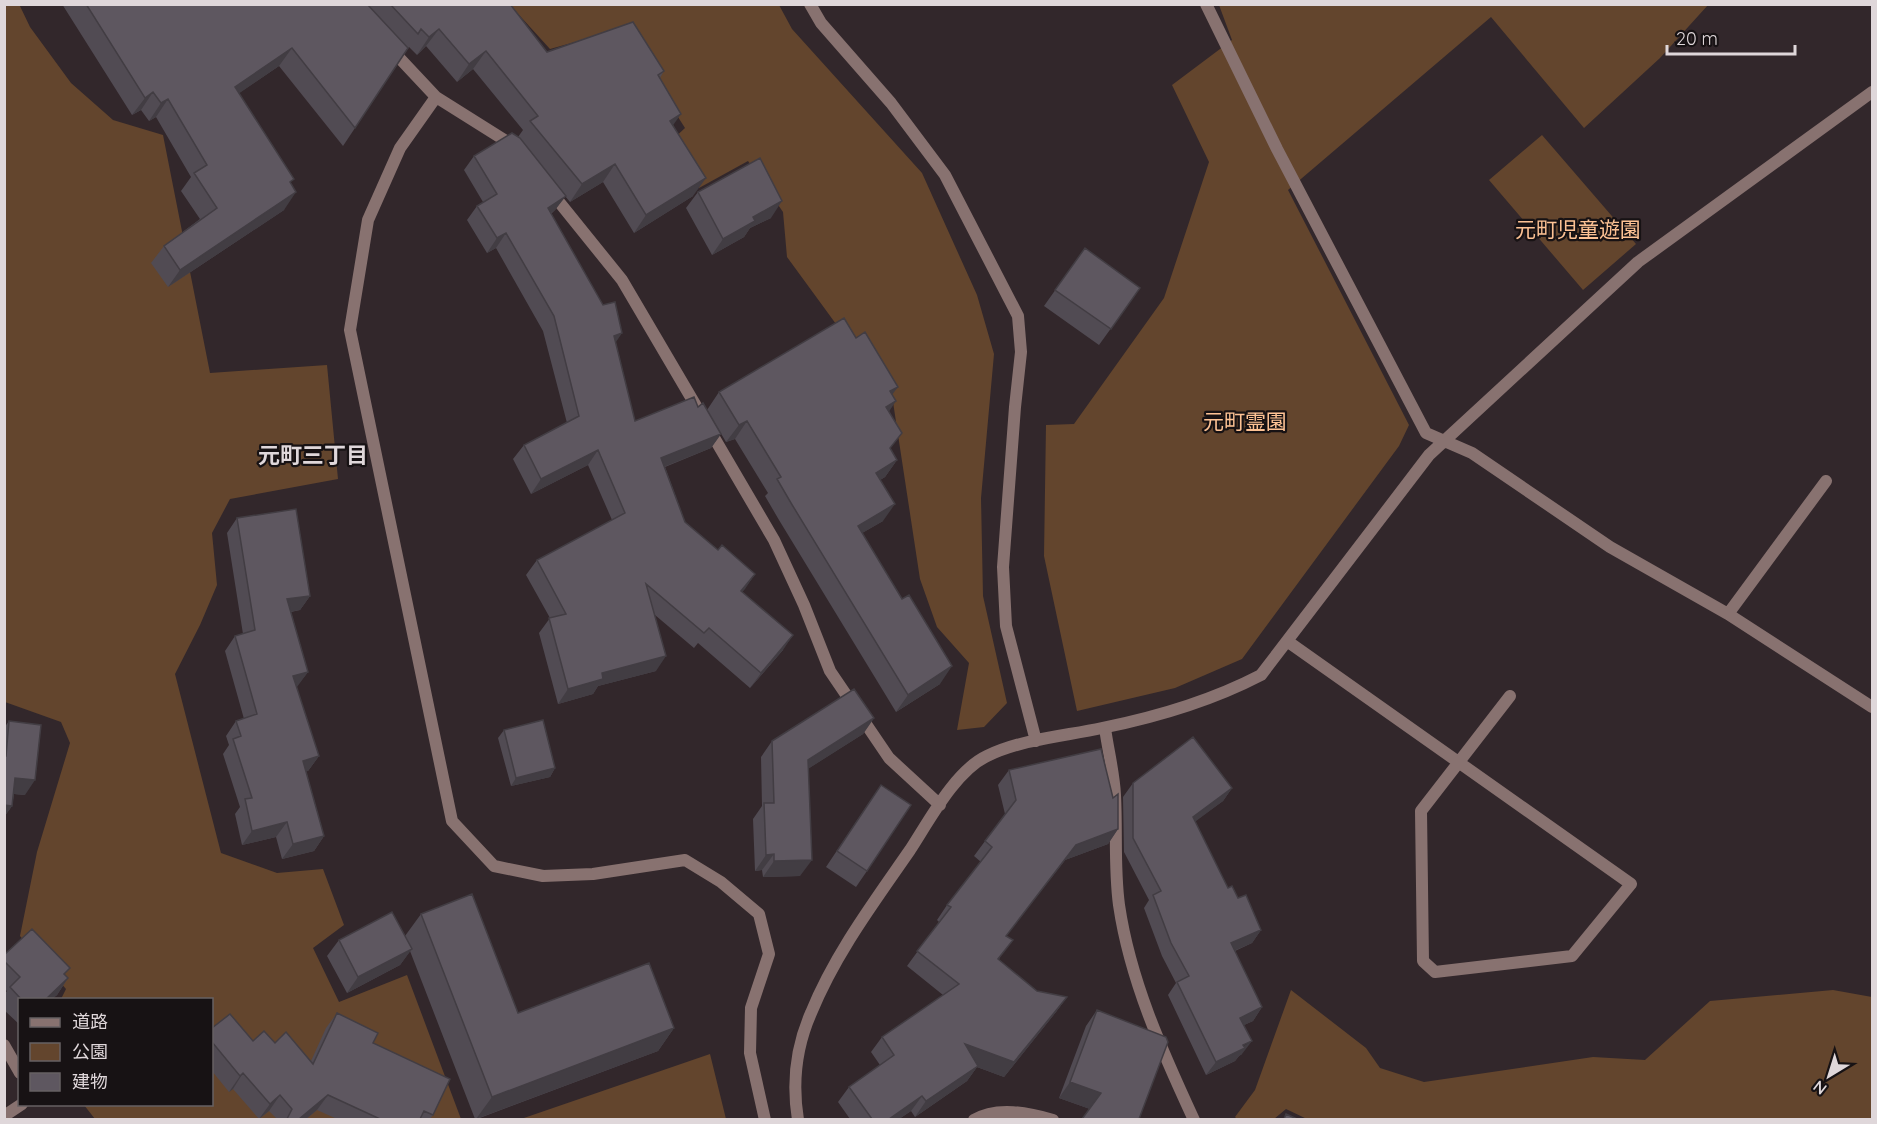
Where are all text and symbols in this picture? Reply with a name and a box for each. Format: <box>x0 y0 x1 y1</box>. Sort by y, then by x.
scale bar <box>1667 18 1794 56</box>
text: 20 m <box>1676 27 1718 50</box>
park label: 元町児童遊園 <box>1515 216 1641 242</box>
park label: 元町霊園 <box>1203 408 1287 434</box>
district label: 元町三丁目 <box>258 441 368 469</box>
legend <box>18 998 213 1106</box>
text: 道路 <box>72 1010 108 1033</box>
text: 公園 <box>72 1040 108 1063</box>
north arrow <box>1799 1046 1859 1106</box>
text: 建物 <box>72 1070 108 1093</box>
text: N <box>1809 1076 1831 1099</box>

